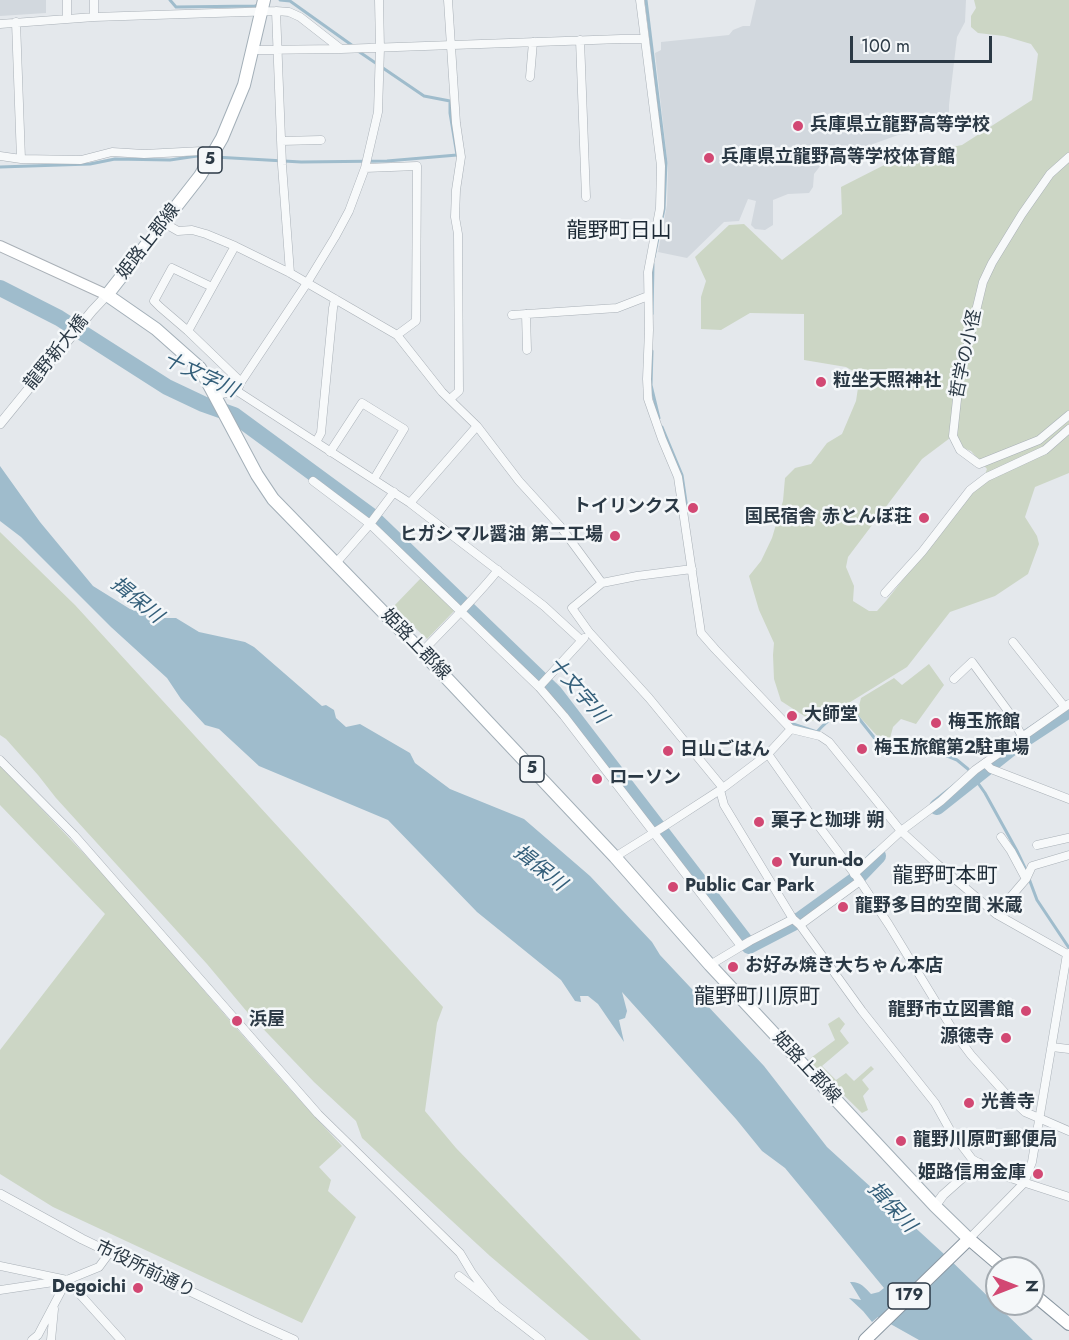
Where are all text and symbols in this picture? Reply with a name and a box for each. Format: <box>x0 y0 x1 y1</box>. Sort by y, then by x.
scale bar <box>853 24 996 62</box>
text: 100 m <box>861 33 910 59</box>
place label: 兵庫県立龍野高等学校 <box>810 115 990 137</box>
marker: 兵庫県立龍野高等学校 <box>791 119 805 133</box>
road number: 5 <box>198 147 222 173</box>
place label: 兵庫県立龍野高等学校体育館 <box>721 147 955 169</box>
marker: 兵庫県立龍野高等学校体育館 <box>702 151 716 165</box>
street label: 姫路上郡線 <box>113 200 185 284</box>
district label: 龍野町日山 <box>567 219 671 245</box>
street label: 哲学の小径 <box>947 308 987 400</box>
street label: 龍野新大橋 <box>20 311 94 395</box>
water label: 十文字川 <box>159 348 241 404</box>
place label: 粒坐天照神社 <box>833 371 941 393</box>
marker: 粒坐天照神社 <box>814 375 828 389</box>
place label: トイリンクス <box>573 497 681 519</box>
marker: トイリンクス <box>686 501 700 515</box>
place label: 国民宿舎 赤とんぼ荘 <box>745 507 912 529</box>
marker: 国民宿舎 赤とんぼ荘 <box>917 511 931 525</box>
place label: ヒガシマル醤油 第二工場 <box>400 525 603 547</box>
marker: ヒガシマル醤油 第二工場 <box>608 529 622 543</box>
water label: 揖保川 <box>105 573 167 629</box>
street label: 姫路上郡線 <box>376 605 454 685</box>
water label: 十文字川 <box>542 653 612 729</box>
place label: 大師堂 <box>804 705 858 727</box>
marker: 大師堂 <box>785 709 799 723</box>
place label: 梅玉旅館 <box>948 712 1020 734</box>
marker: 梅玉旅館 <box>929 716 943 730</box>
place label: 梅玉旅館第２駐車場 <box>874 738 1029 760</box>
place label: 日山ごはん <box>680 740 770 762</box>
marker: 梅玉旅館第２駐車場 <box>855 742 869 756</box>
marker: 日山ごはん <box>661 744 675 758</box>
road number: 5 <box>520 756 544 782</box>
place label: ローソン <box>609 768 681 790</box>
marker: ローソン <box>590 772 604 786</box>
place label: 菓子と珈琲 朔 <box>771 811 884 833</box>
marker: 菓子と珈琲 朔 <box>752 815 766 829</box>
water label: 揖保川 <box>508 841 570 897</box>
place label: Yurun-do <box>789 851 864 873</box>
marker: Yurun-do <box>770 855 784 869</box>
district label: 龍野町本町 <box>893 864 997 890</box>
place label: Public Car Park <box>685 876 815 898</box>
marker: Public Car Park <box>666 880 680 894</box>
place label: 龍野多目的空間 米蔵 <box>855 896 1022 918</box>
marker: 龍野多目的空間 米蔵 <box>836 900 850 914</box>
place label: お好み焼き大ちゃん本店 <box>745 956 943 978</box>
marker: お好み焼き大ちゃん本店 <box>726 960 740 974</box>
district label: 龍野町川原町 <box>694 985 820 1011</box>
place label: 龍野市立図書館 <box>888 1000 1014 1022</box>
marker: 龍野市立図書館 <box>1019 1004 1033 1018</box>
place label: 浜屋 <box>249 1010 285 1032</box>
marker: 浜屋 <box>230 1014 244 1028</box>
place label: 源徳寺 <box>940 1027 994 1049</box>
street label: 姫路上郡線 <box>767 1028 845 1108</box>
marker: 源徳寺 <box>999 1031 1013 1045</box>
place label: 光善寺 <box>981 1092 1035 1114</box>
marker: 光善寺 <box>962 1096 976 1110</box>
place label: 龍野川原町郵便局 <box>913 1130 1057 1152</box>
marker: 龍野川原町郵便局 <box>894 1134 908 1148</box>
place label: 姫路信用金庫 <box>918 1163 1026 1185</box>
marker: 姫路信用金庫 <box>1031 1167 1045 1181</box>
water label: 揖保川 <box>862 1178 920 1238</box>
street label: 市役所前通り <box>92 1237 198 1303</box>
north arrow <box>985 1256 1045 1316</box>
place label: Degoichi <box>52 1277 126 1299</box>
text: N <box>1020 1280 1043 1292</box>
marker: Degoichi <box>131 1281 145 1295</box>
road number: 179 <box>888 1283 930 1309</box>

